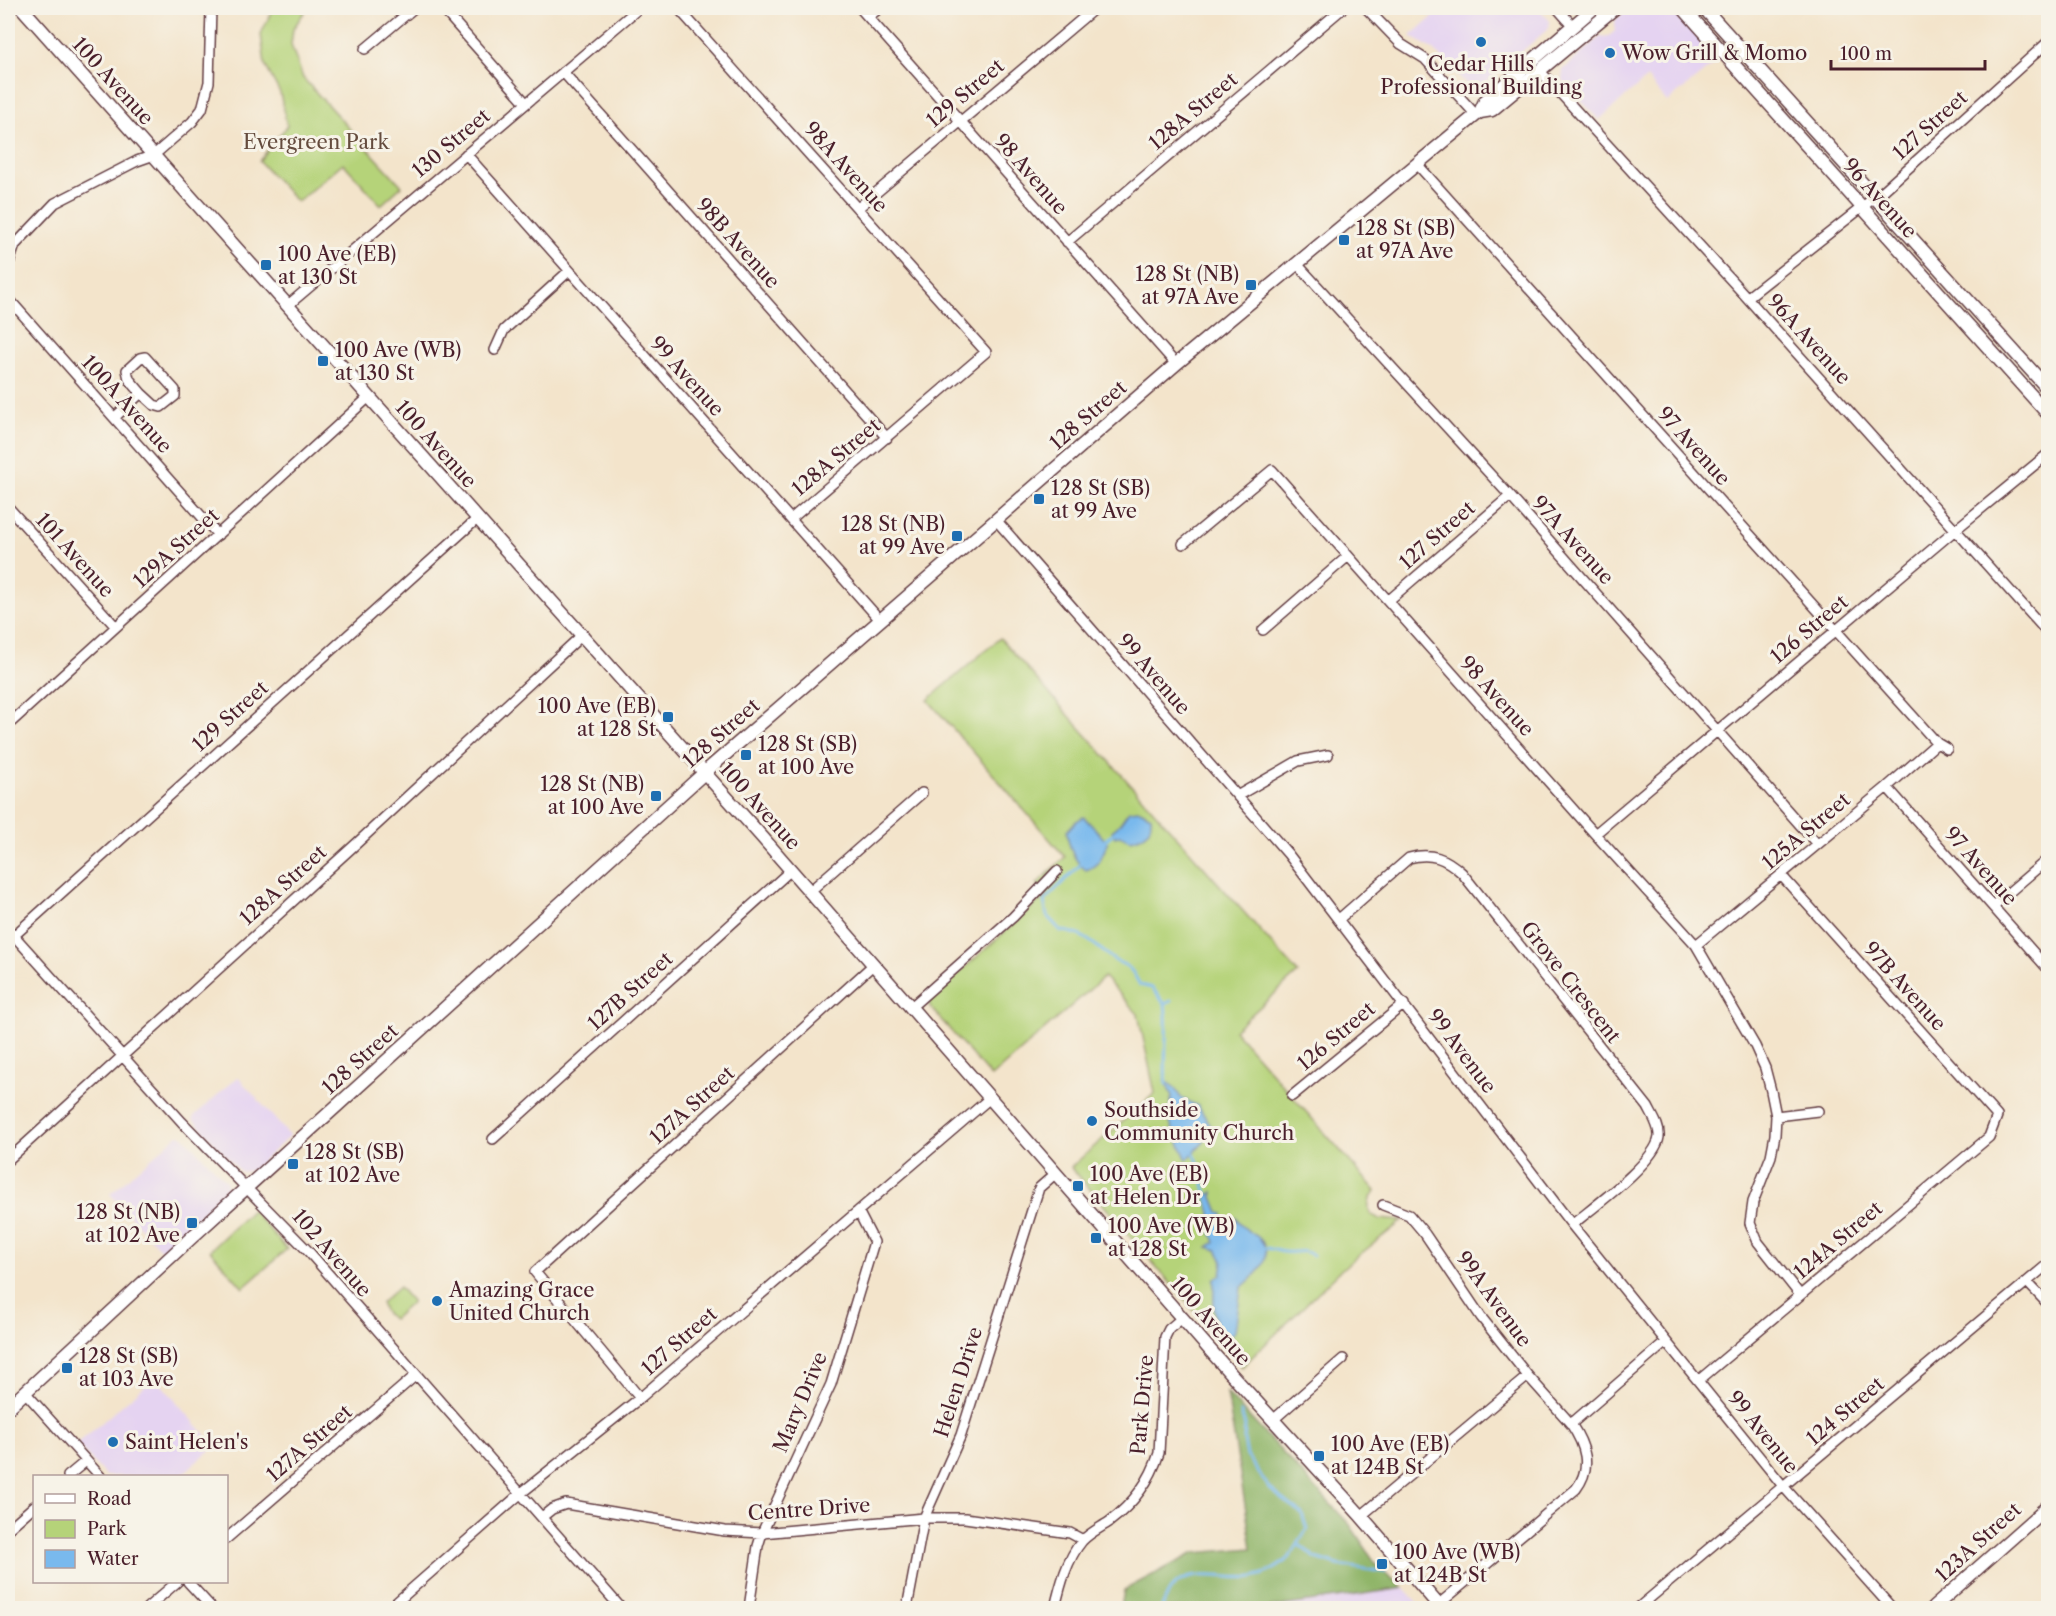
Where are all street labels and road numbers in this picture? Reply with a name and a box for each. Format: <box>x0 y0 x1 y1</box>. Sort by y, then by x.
street label: 100 Avenue <box>67 32 159 130</box>
street label: 129 Street <box>921 54 1009 132</box>
street label: 128A Street <box>1144 67 1242 155</box>
street label: 127 Street <box>1888 85 1972 165</box>
street label: 130 Street <box>407 104 495 182</box>
street label: 98A Avenue <box>799 117 893 217</box>
street label: 98 Avenue <box>989 129 1073 219</box>
street label: 96 Avenue <box>1838 153 1922 243</box>
street label: 98B Avenue <box>691 193 785 293</box>
street label: 96A Avenue <box>1762 289 1856 389</box>
street label: 99 Avenue <box>645 331 729 421</box>
street label: 100A Avenue <box>77 350 177 458</box>
street label: 128 Street <box>1045 375 1131 455</box>
street label: 100 Avenue <box>390 395 482 493</box>
street label: 97 Avenue <box>1653 402 1735 490</box>
street label: 128A Street <box>787 413 885 501</box>
street label: 97A Avenue <box>1527 491 1619 589</box>
street label: 127 Street <box>1394 496 1480 574</box>
street label: 129A Street <box>128 503 224 593</box>
street label: 101 Avenue <box>31 508 119 602</box>
street label: 126 Street <box>1765 590 1853 668</box>
street label: 99 Avenue <box>1112 629 1196 719</box>
street label: 98 Avenue <box>1455 651 1539 741</box>
street label: 129 Street <box>187 676 273 756</box>
street label: 128 Street <box>678 693 764 773</box>
street label: 100 Avenue <box>714 757 806 855</box>
street label: 125A Street <box>1757 787 1855 875</box>
street label: 97 Avenue <box>1940 822 2022 910</box>
street label: 128A Street <box>235 840 331 930</box>
street label: Grove Crescent <box>1516 916 1626 1048</box>
street label: 97B Avenue <box>1859 937 1951 1035</box>
street label: 127B Street <box>583 947 677 1035</box>
street label: 126 Street <box>1292 997 1380 1075</box>
street label: 99 Avenue <box>1423 1004 1501 1098</box>
street label: 128 Street <box>317 1019 403 1099</box>
street label: 127A Street <box>645 1061 739 1149</box>
street label: 124A Street <box>1789 1196 1887 1284</box>
street label: 102 Avenue <box>287 1204 377 1302</box>
street label: 99A Avenue <box>1451 1246 1537 1352</box>
street label: 100 Avenue <box>1166 1272 1256 1370</box>
street label: 127 Street <box>636 1302 722 1380</box>
street label: Helen Drive <box>929 1324 987 1440</box>
street label: Mary Drive <box>768 1348 832 1456</box>
street label: Park Drive <box>1126 1354 1158 1456</box>
street label: 124 Street <box>1801 1372 1889 1450</box>
street label: 99 Avenue <box>1723 1386 1803 1478</box>
street label: 127A Street <box>261 1399 357 1487</box>
street label: Centre Drive <box>747 1493 871 1525</box>
street label: 123A Street <box>1930 1497 2026 1587</box>

